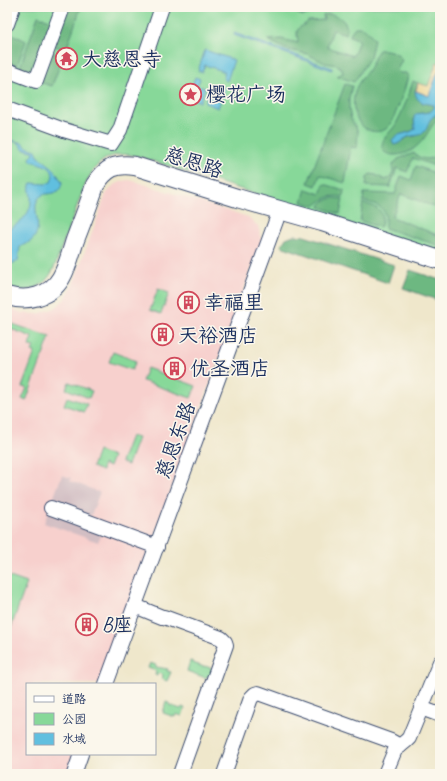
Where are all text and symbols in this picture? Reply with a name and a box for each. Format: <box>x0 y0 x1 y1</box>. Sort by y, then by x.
temple icon: 大慈恩寺 <box>53 46 79 72</box>
place label: 大慈恩寺 <box>82 47 162 72</box>
place icon: 樱花广场 <box>178 81 204 107</box>
place label: 樱花广场 <box>206 82 286 107</box>
street label: 慈恩路 <box>161 141 227 184</box>
building icon: 幸福里 <box>175 289 201 315</box>
place label: 幸福里 <box>204 290 264 315</box>
building icon: 天裕酒店 <box>149 322 175 348</box>
place label: 天裕酒店 <box>178 323 258 348</box>
building icon: 优圣酒店 <box>162 355 188 381</box>
place label: 优圣酒店 <box>190 356 270 381</box>
street label: 慈恩东路 <box>150 397 201 482</box>
building icon: B座 <box>74 611 100 637</box>
place label: B座 <box>102 612 132 637</box>
legend <box>26 683 156 755</box>
text: 道路 <box>62 691 86 707</box>
text: 公园 <box>62 711 86 727</box>
text: 水域 <box>62 731 86 747</box>

